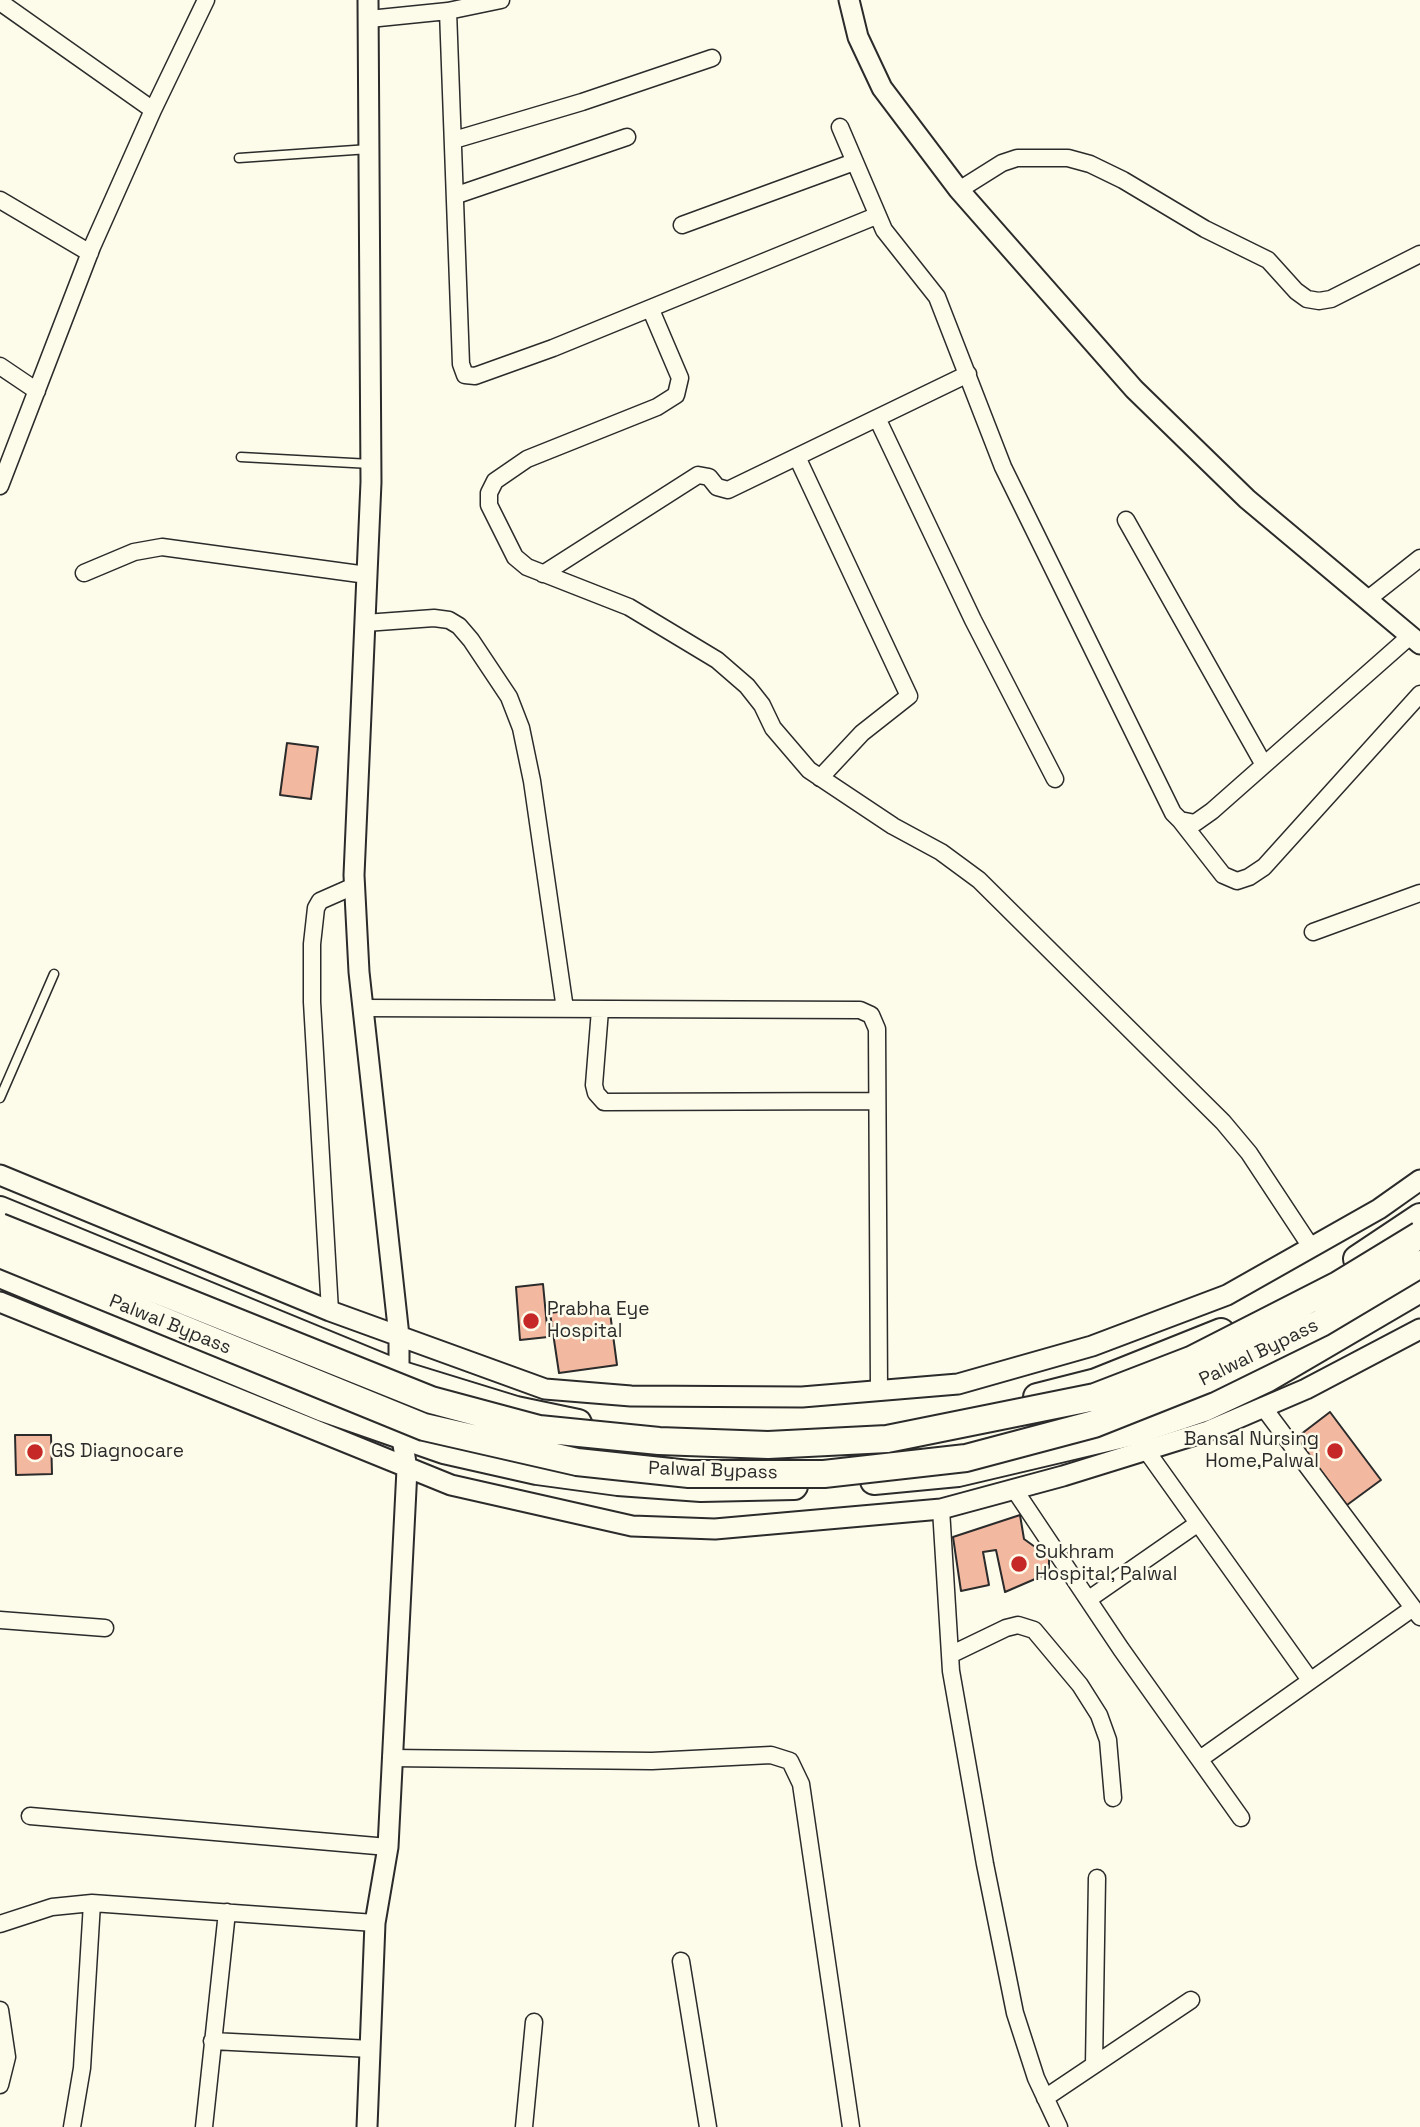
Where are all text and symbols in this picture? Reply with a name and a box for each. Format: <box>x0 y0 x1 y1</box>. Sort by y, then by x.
street label: Palwal Bypass <box>106 1290 234 1360</box>
place label: Prabha Eye Hospital <box>547 1299 649 1343</box>
marker: Prabha Eye Hospital <box>521 1311 541 1331</box>
street label: Palwal Bypass <box>1196 1314 1322 1392</box>
place label: Bansal Nursing Home,Palwal <box>1184 1429 1319 1473</box>
place label: GS Diagnocare <box>51 1441 184 1463</box>
marker: Bansal Nursing Home,Palwal <box>1325 1441 1345 1461</box>
marker: GS Diagnocare <box>25 1442 45 1462</box>
street label: Palwal Bypass <box>648 1457 778 1485</box>
place label: Sukhram Hospital, Palwal <box>1035 1542 1177 1586</box>
marker: Sukhram Hospital, Palwal <box>1009 1554 1029 1574</box>

